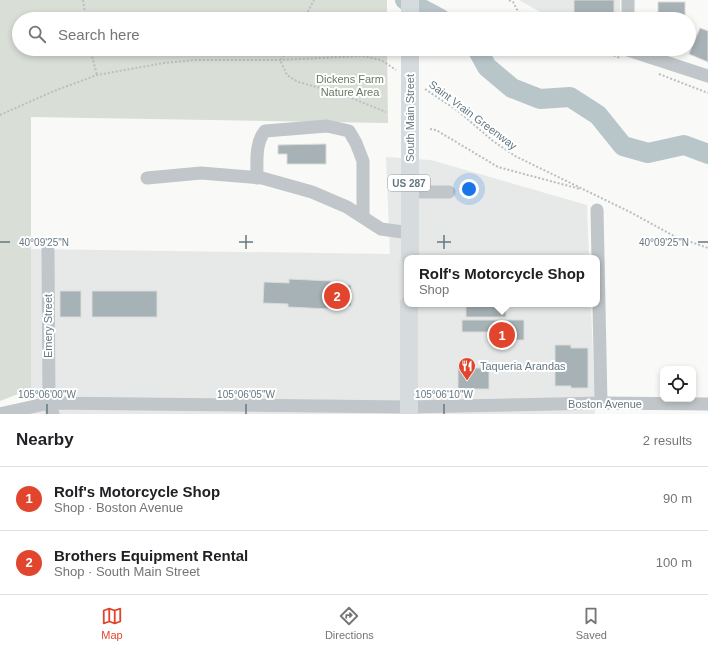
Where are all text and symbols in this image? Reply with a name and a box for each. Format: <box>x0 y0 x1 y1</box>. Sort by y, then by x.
search box <box>12 12 696 56</box>
icon: search <box>26 23 48 45</box>
text: Search here <box>58 26 140 43</box>
park label: Dickens Farm Nature Area <box>316 73 384 98</box>
street label: South Main Street <box>404 74 416 162</box>
street label: Saint Vrain Greenway <box>427 78 520 152</box>
road number: US 287 <box>388 175 430 191</box>
your location <box>459 179 479 199</box>
text: 40°09'25"N <box>19 237 69 248</box>
text: 40°09'25"N <box>639 237 689 248</box>
popup <box>404 255 600 307</box>
text: Rolf's Motorcycle Shop <box>419 265 585 282</box>
pin: 2 <box>324 281 350 311</box>
text: Shop <box>419 282 449 297</box>
street label: Emery Street <box>42 294 54 358</box>
pin: 1 <box>489 320 515 350</box>
restaurant icon: Taqueria Arandas <box>457 356 477 381</box>
place label: Taqueria Arandas <box>480 360 566 372</box>
map controls <box>660 366 696 402</box>
button: locate <box>660 366 696 402</box>
text: 105°06'00"W <box>18 389 76 400</box>
text: 105°06'05"W <box>217 389 275 400</box>
text: 105°06'10"W <box>415 389 473 400</box>
street label: Boston Avenue <box>568 398 642 410</box>
text: Nearby <box>16 430 74 449</box>
text: 2 results <box>643 433 692 448</box>
text: Rolf's Motorcycle Shop <box>54 483 220 500</box>
text: 1 <box>25 491 33 506</box>
text: 90 m <box>663 491 692 506</box>
text: Shop · Boston Avenue <box>54 500 183 515</box>
text: Brothers Equipment Rental <box>54 547 248 564</box>
text: 2 <box>25 555 33 570</box>
text: 100 m <box>656 555 692 570</box>
text: Shop · South Main Street <box>54 564 200 579</box>
tab: Map <box>101 605 123 641</box>
tab: Directions <box>325 605 374 641</box>
tab: Saved <box>576 605 607 641</box>

